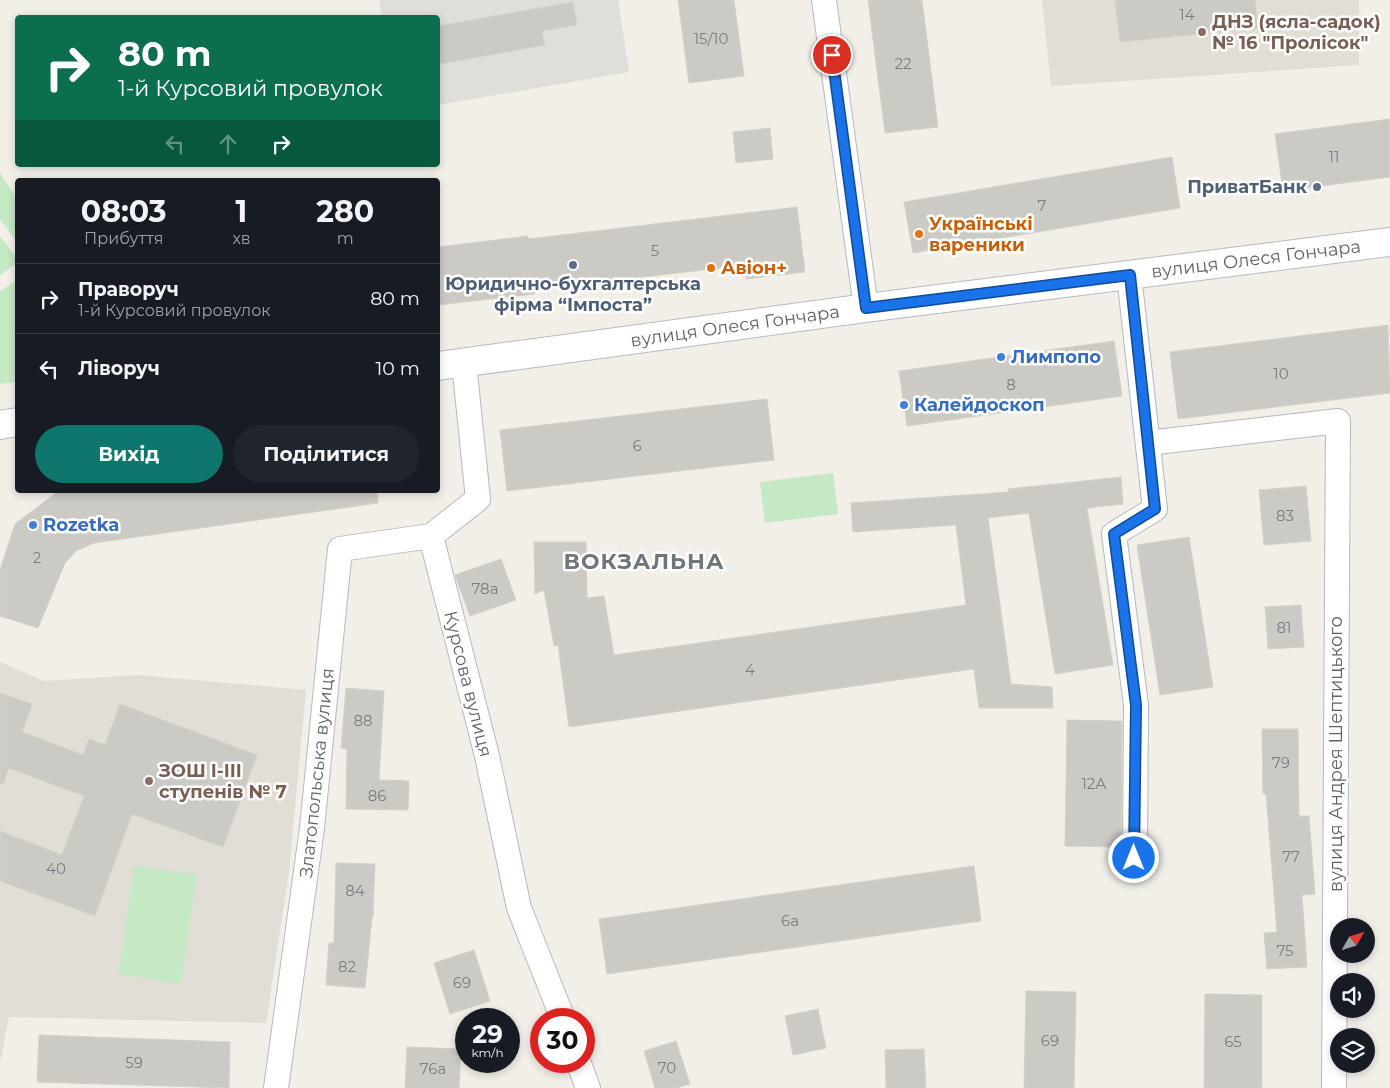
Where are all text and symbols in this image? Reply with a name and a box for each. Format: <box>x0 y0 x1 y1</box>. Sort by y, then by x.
house number: 14 <box>1179 5 1195 24</box>
place label: ДНЗ (ясла-садок) № 16 "Пролісок" <box>1212 11 1381 54</box>
marker: ДНЗ (ясла-садок) № 16 "Пролісок" <box>1196 26 1208 38</box>
house number: 15/10 <box>694 29 728 48</box>
text: 80 m <box>118 32 212 75</box>
pin <box>811 34 853 76</box>
icon: right <box>35 35 100 100</box>
icon: arrive <box>818 41 846 69</box>
house number: 22 <box>894 54 912 73</box>
text: 1-й Курсовий провулок <box>118 75 383 102</box>
icon: left <box>161 130 189 158</box>
icon: ahead <box>214 130 242 158</box>
icon: right <box>267 130 295 158</box>
house number: 11 <box>1329 147 1339 166</box>
place label: ПриватБанк <box>1187 176 1307 198</box>
marker: ПриватБанк <box>1311 181 1323 193</box>
text: 08:03 <box>81 193 167 230</box>
text: 1 <box>236 193 247 230</box>
text: 280 <box>316 193 374 230</box>
house number: 7 <box>1038 196 1047 215</box>
place label: Українські вареники <box>929 213 1033 256</box>
marker: Українські вареники <box>913 228 925 240</box>
text: Прибуття <box>84 229 163 248</box>
text: хв <box>232 229 251 248</box>
text: m <box>337 229 354 248</box>
street label: вулиця Олеся Гончара <box>1150 235 1362 283</box>
house number: 5 <box>651 241 659 260</box>
place label: Авіон+ <box>721 257 787 279</box>
marker: Юридично-бухгалтерська фірма “Імпоста” <box>567 259 579 271</box>
marker: Авіон+ <box>705 262 717 274</box>
place label: Юридично-бухгалтерська фірма “Імпоста” <box>445 273 701 316</box>
text: Праворуч <box>78 278 179 301</box>
icon: right <box>35 285 63 313</box>
text: 80 m <box>370 287 420 310</box>
street label: вулиця Олеся Гончара <box>629 300 841 352</box>
text: 1-й Курсовий провулок <box>78 301 271 320</box>
place label: Лимпопо <box>1011 346 1101 368</box>
marker: Лимпопо <box>995 351 1007 363</box>
icon: left <box>35 355 63 383</box>
text: Ліворуч <box>78 357 160 380</box>
text: 10 m <box>375 357 420 380</box>
house number: 10 <box>1273 364 1289 383</box>
house number: 8 <box>1006 375 1016 394</box>
place label: Калейдоскоп <box>914 394 1045 416</box>
marker: Калейдоскоп <box>898 399 910 411</box>
button: Вихід <box>35 425 223 483</box>
button: Поділитися <box>233 425 420 483</box>
house number: 6 <box>632 436 642 455</box>
house number: 83 <box>1276 506 1294 525</box>
place label: Rozetka <box>43 514 119 536</box>
marker: Rozetka <box>27 519 39 531</box>
house number: 2 <box>33 548 41 567</box>
district label: ВОКЗАЛЬНА <box>564 548 724 575</box>
house number: 78а <box>472 579 498 598</box>
street label: Курсова вулиця <box>439 609 497 759</box>
street label: вулиця Андрея Шептицького <box>1325 616 1347 892</box>
house number: 81 <box>1277 618 1292 637</box>
house number: 4 <box>745 660 755 679</box>
street label: Златопольська вулиця <box>295 667 339 879</box>
house number: 88 <box>353 711 373 730</box>
house number: 79 <box>1272 753 1290 772</box>
place label: ЗОШ І-ІІІ ступенів № 7 <box>158 760 287 803</box>
house number: 12А <box>1081 774 1107 793</box>
marker: ЗОШ І-ІІІ ступенів № 7 <box>143 775 155 787</box>
house number: 86 <box>368 786 386 805</box>
position arrow <box>1107 831 1159 883</box>
house number: 77 <box>1282 847 1300 866</box>
house number: 40 <box>46 859 66 878</box>
house number: 84 <box>345 881 365 900</box>
house number: 6а <box>781 911 799 930</box>
north arrow <box>1330 918 1375 962</box>
map controls <box>1330 918 1375 1073</box>
house number: 75 <box>1276 941 1294 960</box>
house number: 82 <box>338 957 356 976</box>
house number: 69 <box>453 973 471 992</box>
button: sound <box>1330 973 1375 1018</box>
speed limit sign: 30 <box>530 1008 595 1073</box>
text: 29 <box>472 1019 503 1049</box>
button: layers <box>1330 1028 1375 1073</box>
house number: 69 <box>1041 1031 1059 1050</box>
house number: 65 <box>1224 1032 1242 1051</box>
text: km/h <box>471 1045 504 1060</box>
house number: 59 <box>125 1053 143 1072</box>
house number: 70 <box>658 1058 676 1077</box>
house number: 76а <box>420 1059 446 1078</box>

